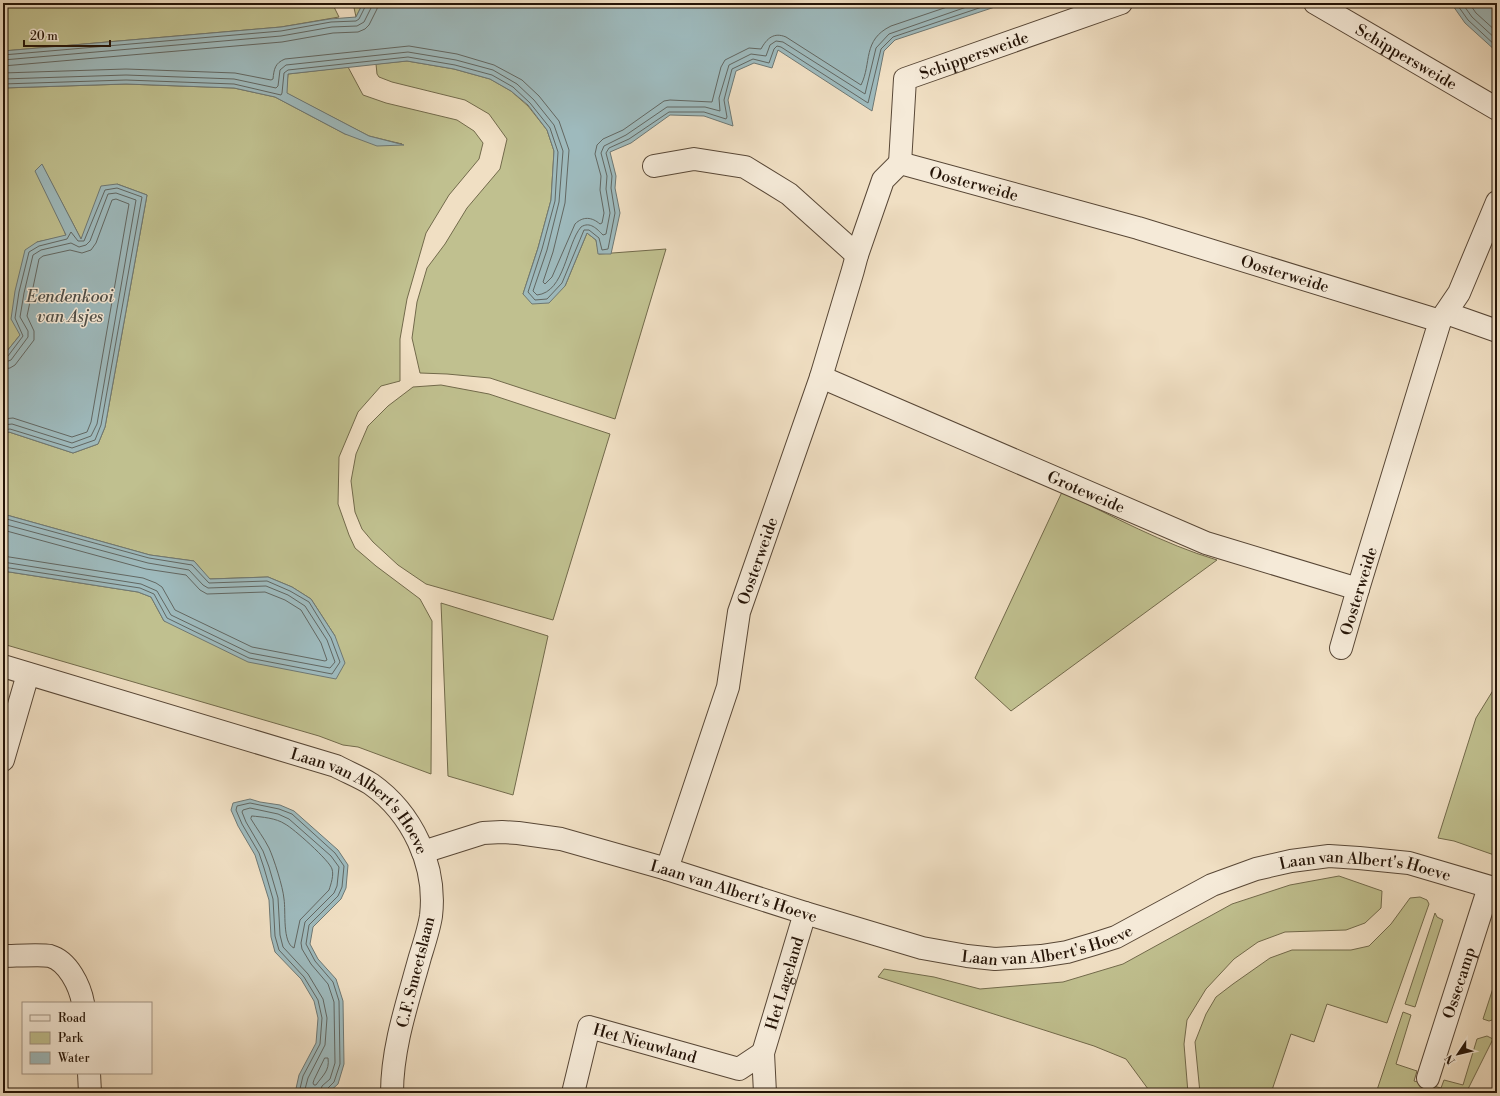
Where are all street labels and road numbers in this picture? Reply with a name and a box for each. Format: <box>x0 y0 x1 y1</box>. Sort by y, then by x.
street label: Schippersweide <box>1352 20 1461 95</box>
street label: Schippersweide <box>917 27 1031 84</box>
street label: Oosterweide <box>927 162 1020 206</box>
street label: Oosterweide <box>1238 251 1331 297</box>
street label: Groteweide <box>1044 467 1128 518</box>
street label: Oosterweide <box>733 515 782 608</box>
street label: Oosterweide <box>1336 545 1382 638</box>
street label: Laan van Albert's Hoeve <box>288 744 432 857</box>
street label: Laan van Albert's Hoeve <box>1277 847 1453 886</box>
street label: Laan van Albert's Hoeve <box>648 856 820 927</box>
street label: C.F. Smeetslaan <box>392 914 440 1030</box>
street label: Laan van Albert's Hoeve <box>961 921 1136 970</box>
street label: Het Lageland <box>762 934 808 1032</box>
street label: Ossecamp <box>1439 945 1480 1021</box>
street label: Het Nieuwland <box>591 1020 699 1068</box>

